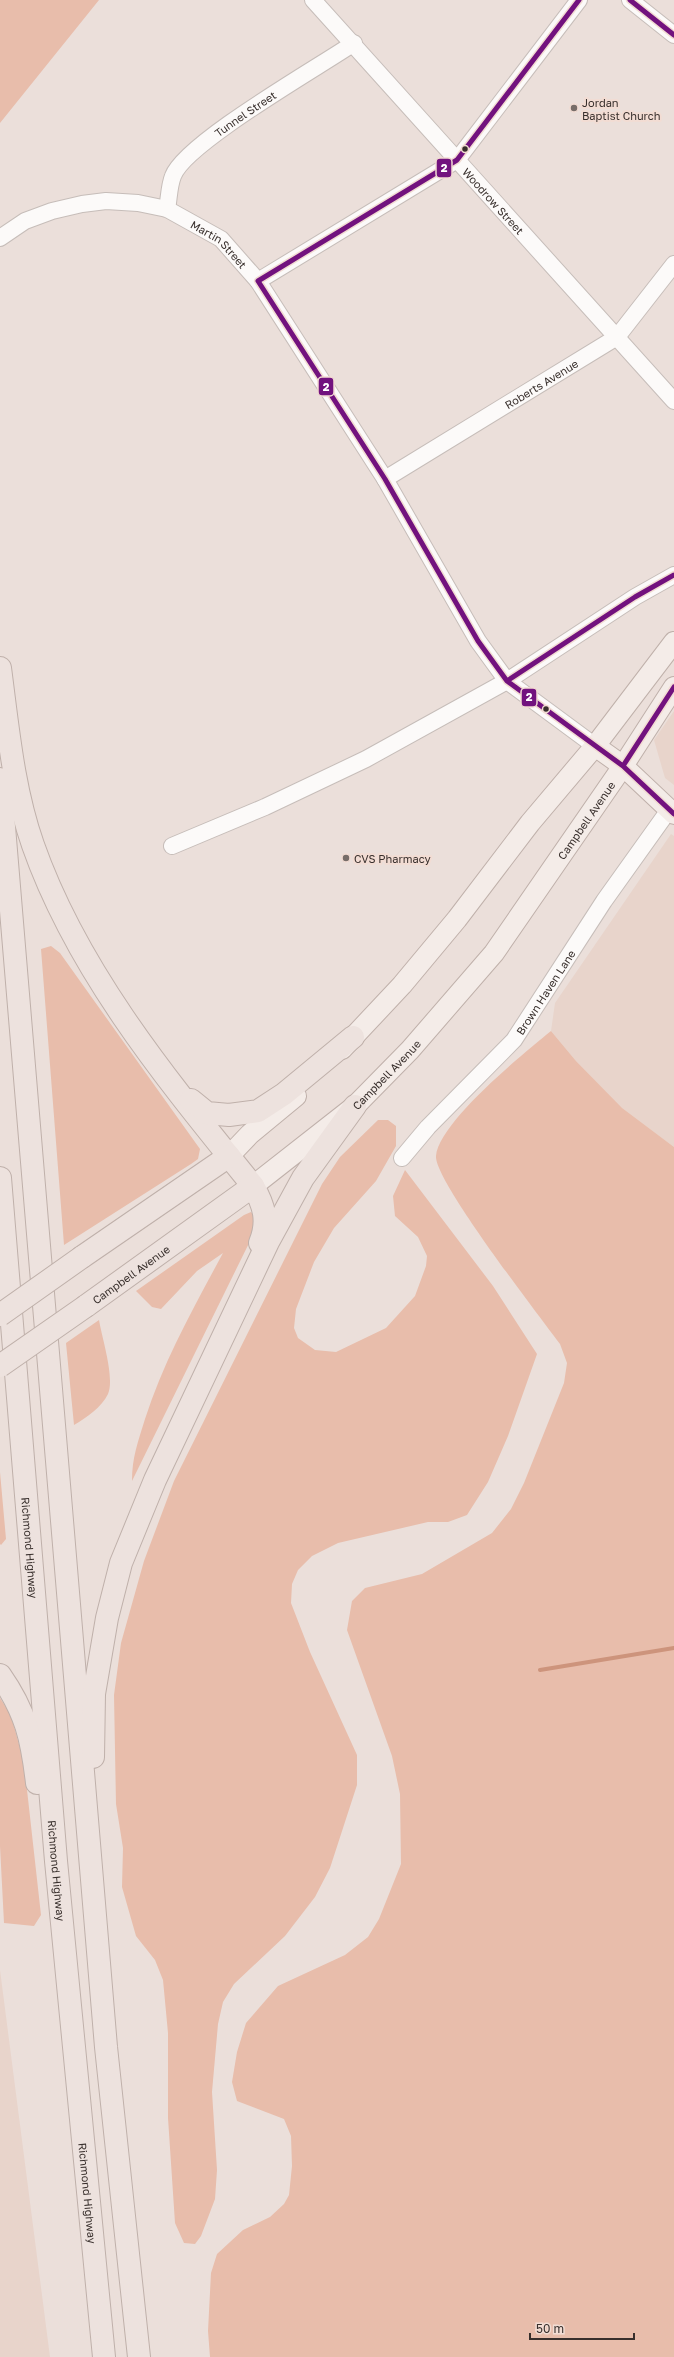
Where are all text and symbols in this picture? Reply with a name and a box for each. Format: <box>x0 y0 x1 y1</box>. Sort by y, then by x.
street label: Tunnel Street <box>212 88 278 139</box>
place label: Jordan Baptist Church <box>582 96 661 122</box>
marker: Jordan Baptist Church <box>569 103 579 113</box>
unlabelled marker <box>460 144 470 154</box>
line badge: 2 <box>436 158 452 178</box>
text: 2 <box>441 161 448 174</box>
street label: Woodrow Street <box>460 165 527 237</box>
street label: Martin Street <box>189 217 250 271</box>
street label: Roberts Avenue <box>502 356 580 411</box>
line badge: 2 <box>318 377 334 396</box>
text: 2 <box>323 380 330 393</box>
line badge: 2 <box>521 688 537 707</box>
text: 2 <box>526 690 533 703</box>
unlabelled marker <box>541 704 551 714</box>
street label: Campbell Avenue <box>554 778 617 862</box>
place label: CVS Pharmacy <box>354 852 431 865</box>
marker: CVS Pharmacy <box>341 853 351 863</box>
street label: Brown Haven Lane <box>513 947 577 1037</box>
street label: Campbell Avenue <box>349 1037 423 1112</box>
street label: Campbell Avenue <box>89 1242 172 1306</box>
street label: Richmond Highway <box>20 1497 41 1599</box>
street label: Richmond Highway <box>46 1820 68 1922</box>
street label: Richmond Highway <box>77 2142 100 2244</box>
scale bar <box>530 2315 634 2341</box>
text: 50 m <box>536 2321 564 2336</box>

